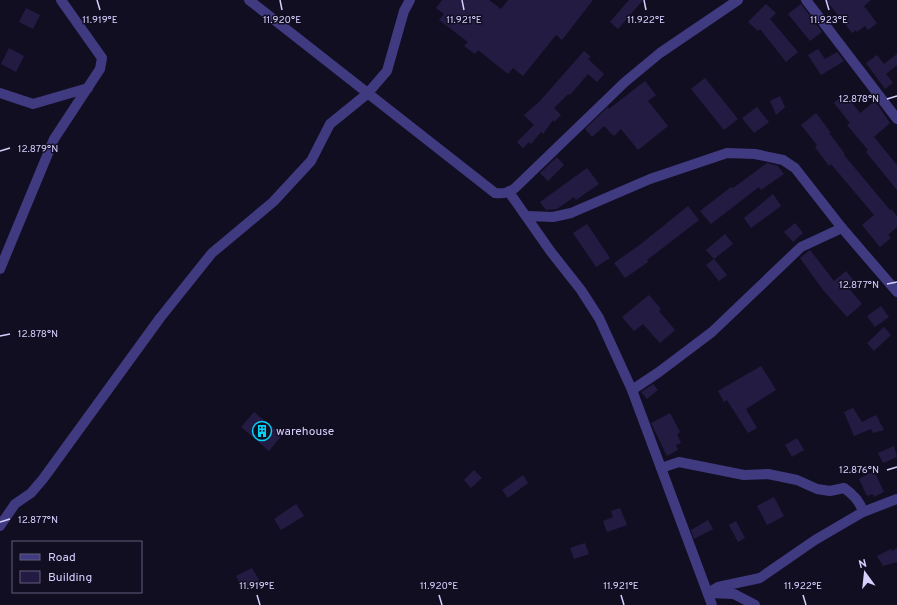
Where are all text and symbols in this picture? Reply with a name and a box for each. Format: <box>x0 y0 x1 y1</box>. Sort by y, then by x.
text: 11.919°E <box>82 14 118 27</box>
text: 11.920°E <box>263 14 301 27</box>
text: 11.921°E <box>446 14 482 27</box>
text: 11.922°E <box>627 14 665 27</box>
text: 11.923°E <box>810 14 848 27</box>
text: 12.878°N <box>839 93 879 106</box>
text: 12.879°N <box>18 143 58 156</box>
text: 12.877°N <box>839 279 879 292</box>
text: 12.878°N <box>18 328 58 341</box>
building icon: warehouse <box>251 420 273 442</box>
place label: warehouse <box>276 424 334 440</box>
text: 12.876°N <box>839 464 879 477</box>
text: 12.877°N <box>18 514 58 527</box>
legend <box>12 541 142 593</box>
text: Road <box>48 550 76 566</box>
north arrow <box>845 553 885 593</box>
text: N <box>857 557 868 572</box>
text: Building <box>48 570 92 586</box>
text: 11.919°E <box>239 580 275 593</box>
text: 11.920°E <box>420 580 458 593</box>
text: 11.921°E <box>603 580 639 593</box>
text: 11.922°E <box>784 580 822 593</box>

